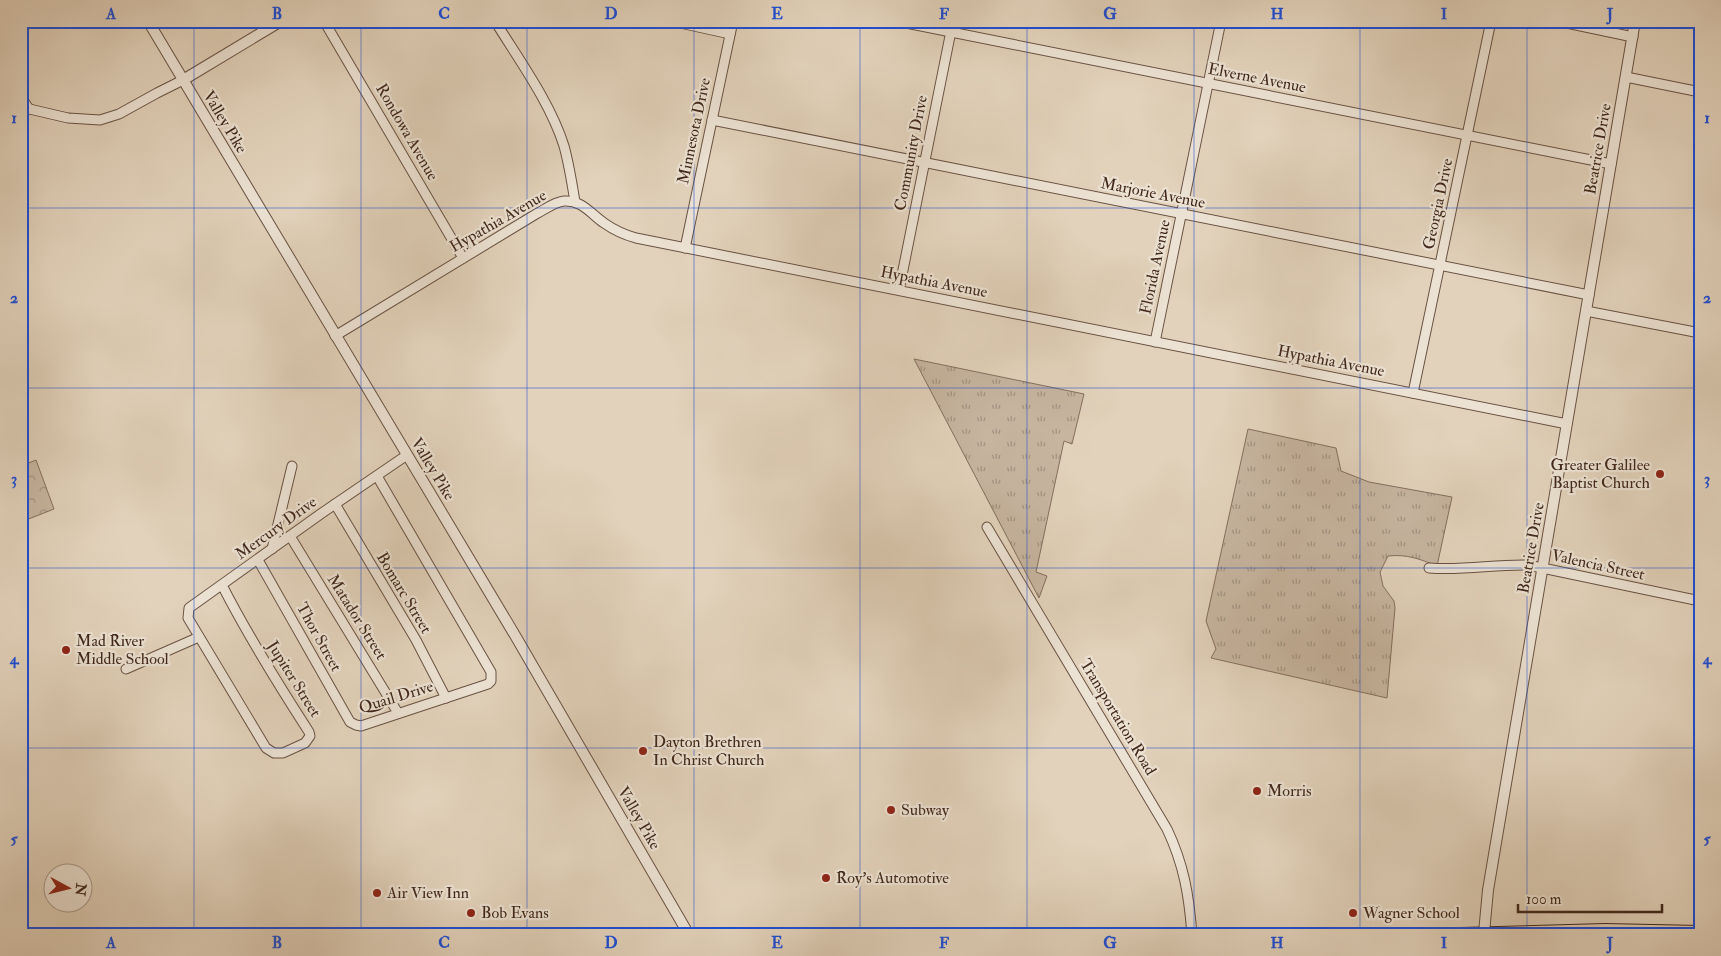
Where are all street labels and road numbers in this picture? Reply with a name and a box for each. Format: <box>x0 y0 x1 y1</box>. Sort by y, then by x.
street label: Elverne Avenue <box>1206 59 1308 97</box>
street label: Minnesota Drive <box>673 76 715 186</box>
street label: Rondowa Avenue <box>371 80 443 184</box>
street label: Valley Pike <box>199 87 252 157</box>
street label: Community Drive <box>890 93 932 212</box>
street label: Beatrice Drive <box>1580 102 1616 196</box>
street label: Georgia Drive <box>1419 156 1457 251</box>
street label: Marjorie Avenue <box>1099 173 1207 213</box>
street label: Hypathia Avenue <box>446 185 551 258</box>
street label: Florida Avenue <box>1135 218 1175 316</box>
street label: Hypathia Avenue <box>879 262 990 303</box>
street label: Hypathia Avenue <box>1276 341 1387 382</box>
street label: Valley Pike <box>407 434 460 504</box>
street label: Mercury Drive <box>231 492 321 564</box>
street label: Beatrice Drive <box>1513 501 1549 595</box>
street label: Valencia Street <box>1550 545 1646 585</box>
street label: Bomarc Street <box>372 549 436 637</box>
street label: Matador Street <box>323 570 391 664</box>
street label: Thor Street <box>292 599 346 675</box>
street label: Jupiter Street <box>261 636 325 721</box>
street label: Transportation Road <box>1075 655 1161 779</box>
street label: Quail Drive <box>356 676 436 718</box>
street label: Valley Pike <box>613 783 665 853</box>

